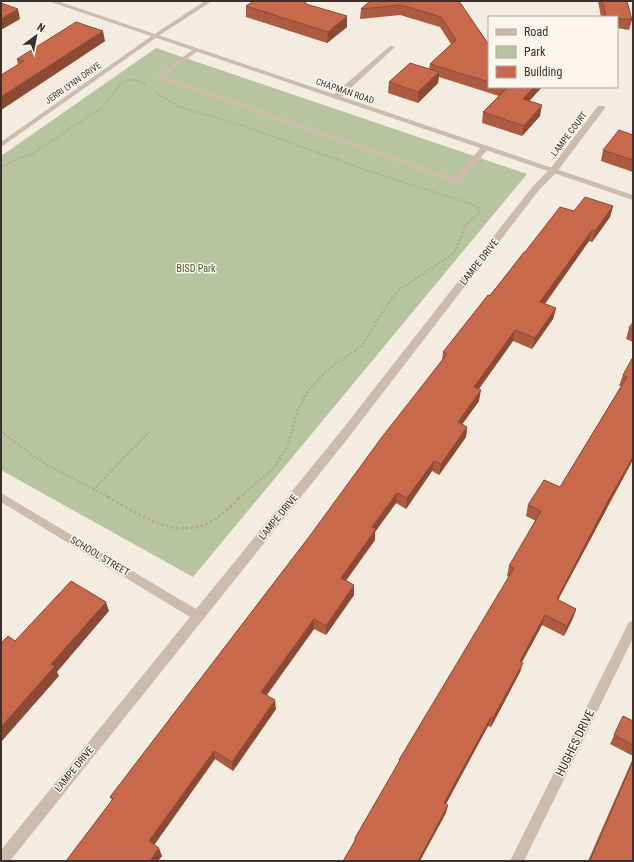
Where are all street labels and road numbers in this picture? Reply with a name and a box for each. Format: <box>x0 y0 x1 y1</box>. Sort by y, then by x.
street label: JERRI LYNN DRIVE <box>43 60 103 106</box>
street label: CHAPMAN ROAD <box>314 76 376 106</box>
street label: LAMPE COURT <box>549 110 589 158</box>
street label: LAMPE DRIVE <box>458 237 500 287</box>
street label: LAMPE DRIVE <box>256 492 300 542</box>
street label: SCHOOL STREET <box>68 534 132 578</box>
street label: HUGHES DRIVE <box>553 707 597 779</box>
street label: LAMPE DRIVE <box>52 744 96 794</box>

